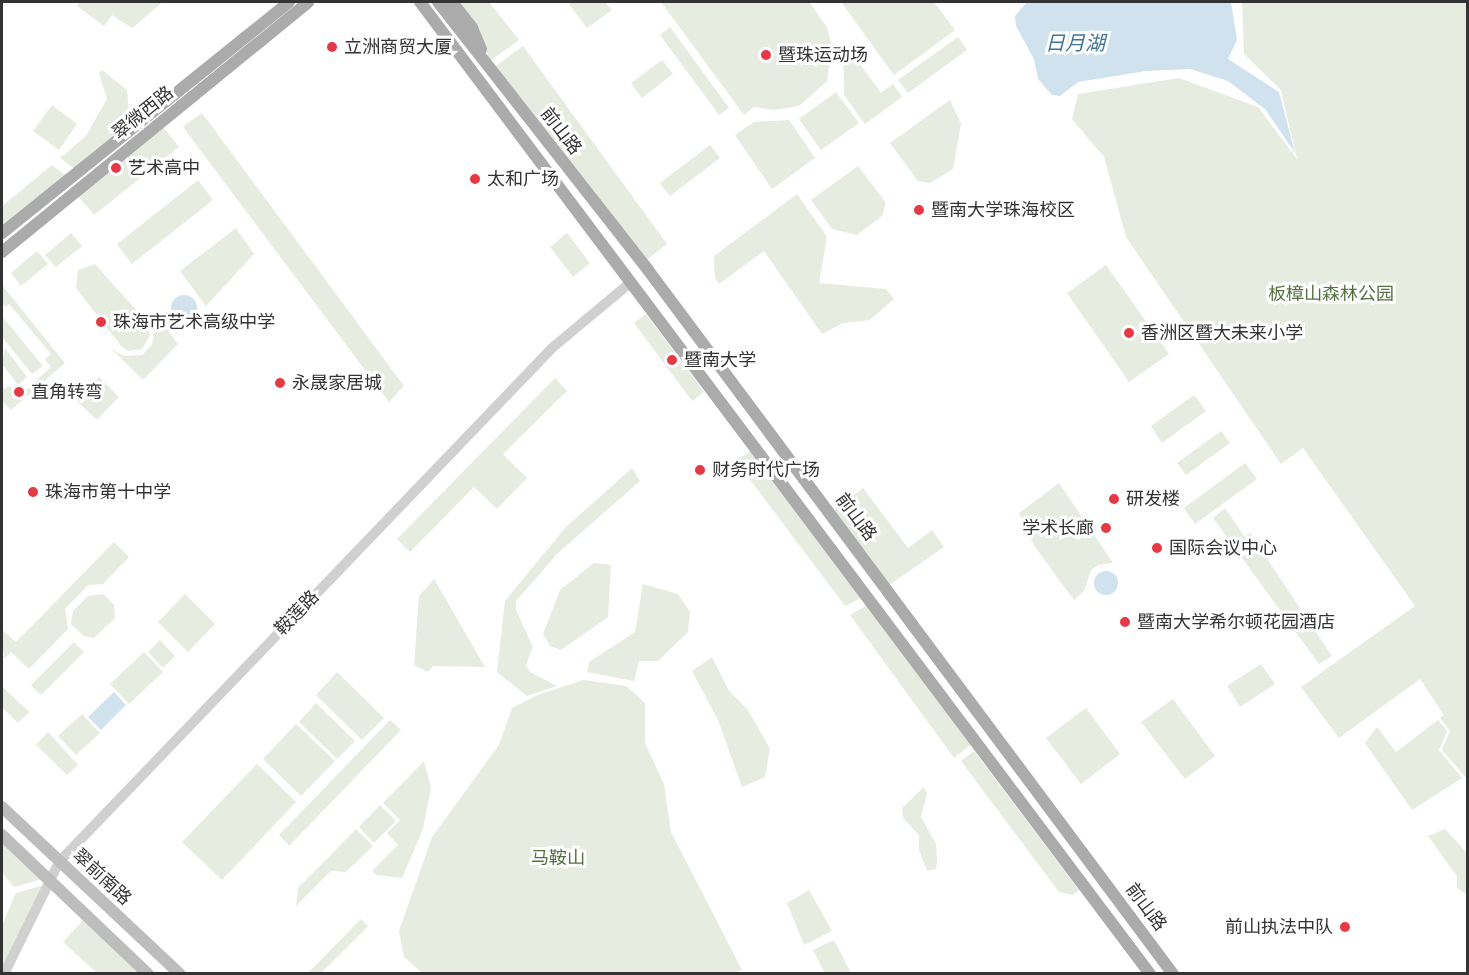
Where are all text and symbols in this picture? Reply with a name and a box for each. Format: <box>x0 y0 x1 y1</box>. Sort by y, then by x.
water label: 日月湖 <box>1045 30 1105 54</box>
place label: 立洲商贸大厦 <box>344 36 452 58</box>
marker: 立洲商贸大厦 <box>325 40 339 54</box>
place label: 暨珠运动场 <box>778 44 868 66</box>
marker: 暨珠运动场 <box>759 48 773 62</box>
street label: 翠微西路 <box>108 82 178 144</box>
street label: 前山路 <box>536 103 586 159</box>
place label: 艺术高中 <box>128 157 200 179</box>
marker: 艺术高中 <box>109 161 123 175</box>
place label: 太和广场 <box>487 168 559 190</box>
marker: 太和广场 <box>468 172 482 186</box>
place label: 暨南大学珠海校区 <box>931 199 1075 221</box>
marker: 暨南大学珠海校区 <box>912 203 926 217</box>
park label: 板樟山森林公园 <box>1268 283 1394 305</box>
place label: 珠海市艺术高级中学 <box>113 311 275 333</box>
marker: 珠海市艺术高级中学 <box>94 315 108 329</box>
place label: 香洲区暨大未来小学 <box>1141 322 1303 344</box>
marker: 香洲区暨大未来小学 <box>1122 326 1136 340</box>
place label: 暨南大学 <box>684 349 756 371</box>
marker: 暨南大学 <box>665 353 679 367</box>
place label: 永晟家居城 <box>292 372 382 394</box>
marker: 永晟家居城 <box>273 376 287 390</box>
place label: 直角转弯 <box>31 381 103 403</box>
marker: 直角转弯 <box>12 385 26 399</box>
place label: 财务时代广场 <box>712 459 820 481</box>
marker: 财务时代广场 <box>693 463 707 477</box>
place label: 珠海市第十中学 <box>45 481 171 503</box>
marker: 珠海市第十中学 <box>26 485 40 499</box>
place label: 研发楼 <box>1126 488 1180 510</box>
street label: 前山路 <box>831 489 881 545</box>
marker: 研发楼 <box>1107 492 1121 506</box>
place label: 学术长廊 <box>1022 517 1094 539</box>
marker: 学术长廊 <box>1099 521 1113 535</box>
place label: 国际会议中心 <box>1169 537 1277 559</box>
marker: 国际会议中心 <box>1150 541 1164 555</box>
street label: 鞍莲路 <box>270 586 324 640</box>
place label: 暨南大学希尔顿花园酒店 <box>1137 611 1335 633</box>
marker: 暨南大学希尔顿花园酒店 <box>1118 615 1132 629</box>
street label: 翠前南路 <box>68 845 136 909</box>
park label: 马鞍山 <box>531 847 585 869</box>
street label: 前山路 <box>1121 879 1171 935</box>
place label: 前山执法中队 <box>1225 916 1333 938</box>
marker: 前山执法中队 <box>1338 920 1352 934</box>

